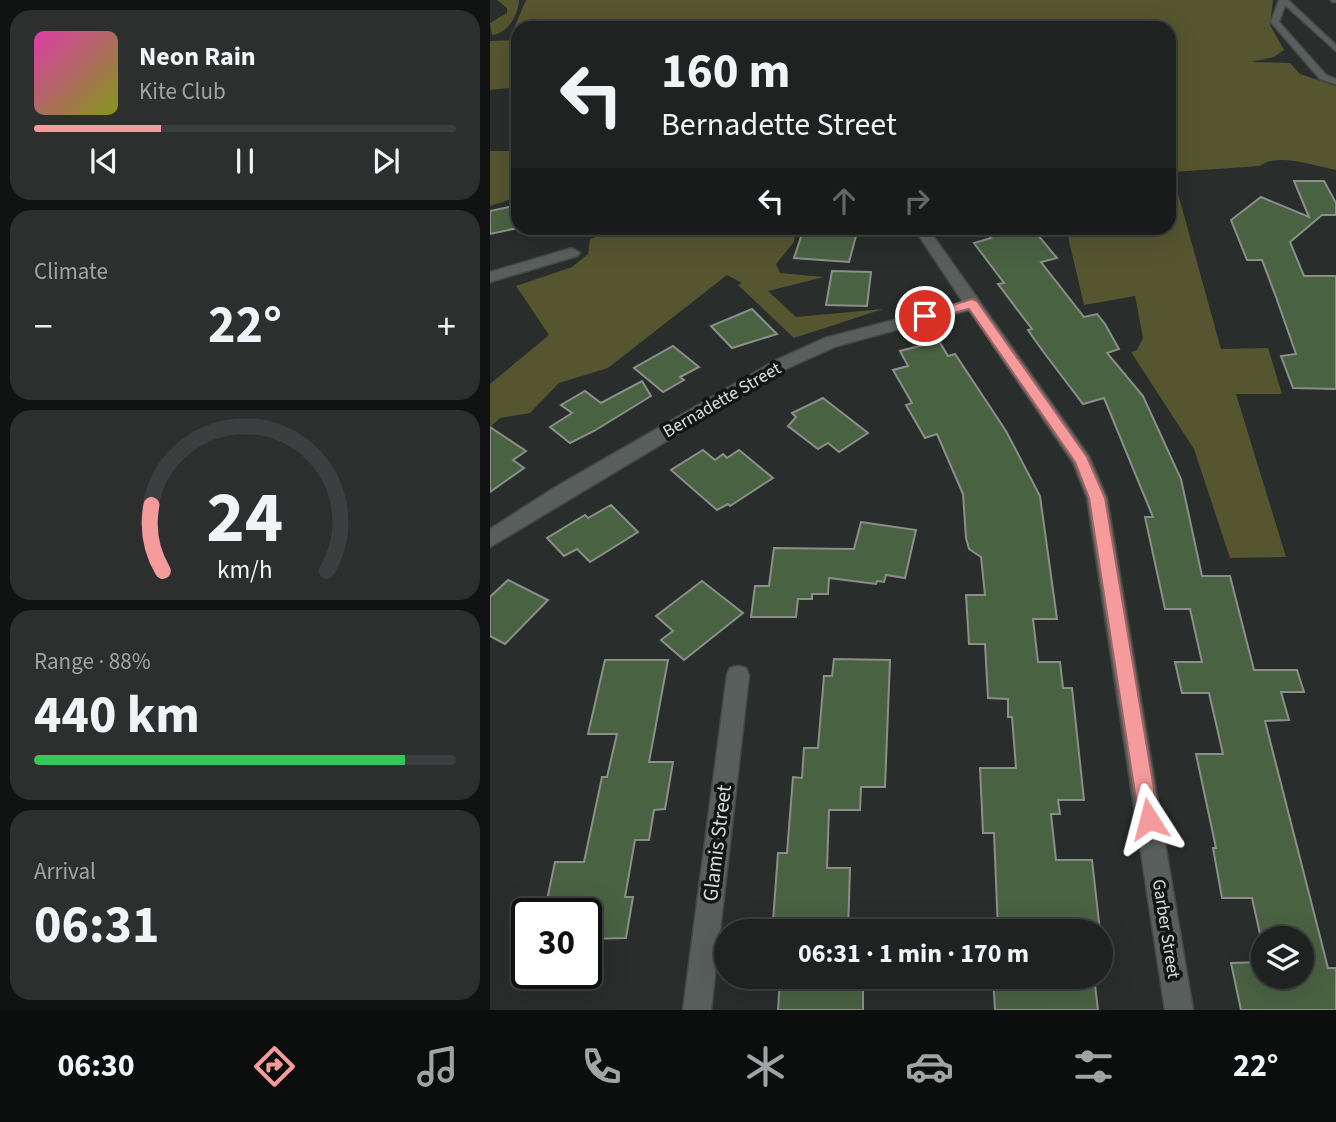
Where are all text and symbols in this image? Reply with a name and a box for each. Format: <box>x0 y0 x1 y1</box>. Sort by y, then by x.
text: 160 m <box>661 37 790 107</box>
text: Neon Rain <box>139 38 256 75</box>
icon: left <box>546 49 637 140</box>
text: Kite Club <box>139 75 226 108</box>
text: Bernadette Street <box>661 102 897 148</box>
icon: previous <box>85 142 123 180</box>
icon: pause <box>226 142 264 180</box>
icon: next <box>367 142 405 180</box>
icon: left <box>752 182 790 220</box>
icon: ahead <box>825 182 863 220</box>
icon: right <box>898 182 936 220</box>
text: Climate <box>34 255 108 288</box>
pin <box>895 286 955 346</box>
text: 22° <box>208 289 282 363</box>
icon: arrive <box>906 297 944 335</box>
text: − <box>34 300 53 354</box>
text: + <box>437 300 456 354</box>
street label: Bernadette Street <box>658 356 786 444</box>
text: 24 <box>207 466 283 570</box>
text: km/h <box>217 552 273 588</box>
text: Range · 88% <box>34 645 151 678</box>
text: 440 km <box>34 679 200 753</box>
position arrow <box>1112 782 1186 856</box>
street label: Glamis Street <box>695 783 739 903</box>
text: Arrival <box>34 855 96 888</box>
street label: Garber Street <box>1146 878 1186 980</box>
text: 06:31 <box>34 889 159 963</box>
speed limit sign: 30 <box>511 898 602 989</box>
map controls <box>1251 926 1314 989</box>
button: layers <box>1251 926 1314 989</box>
text: 06:31 · 1 min · 170 m <box>798 935 1029 972</box>
icon: directions <box>250 1042 299 1091</box>
icon: music <box>413 1042 462 1091</box>
icon: phone <box>577 1042 626 1091</box>
icon: climate <box>741 1042 790 1091</box>
icon: car <box>905 1042 954 1091</box>
icon: filters <box>1069 1042 1118 1091</box>
text: 06:30 <box>57 1043 135 1089</box>
text: 22° <box>1233 1043 1278 1089</box>

